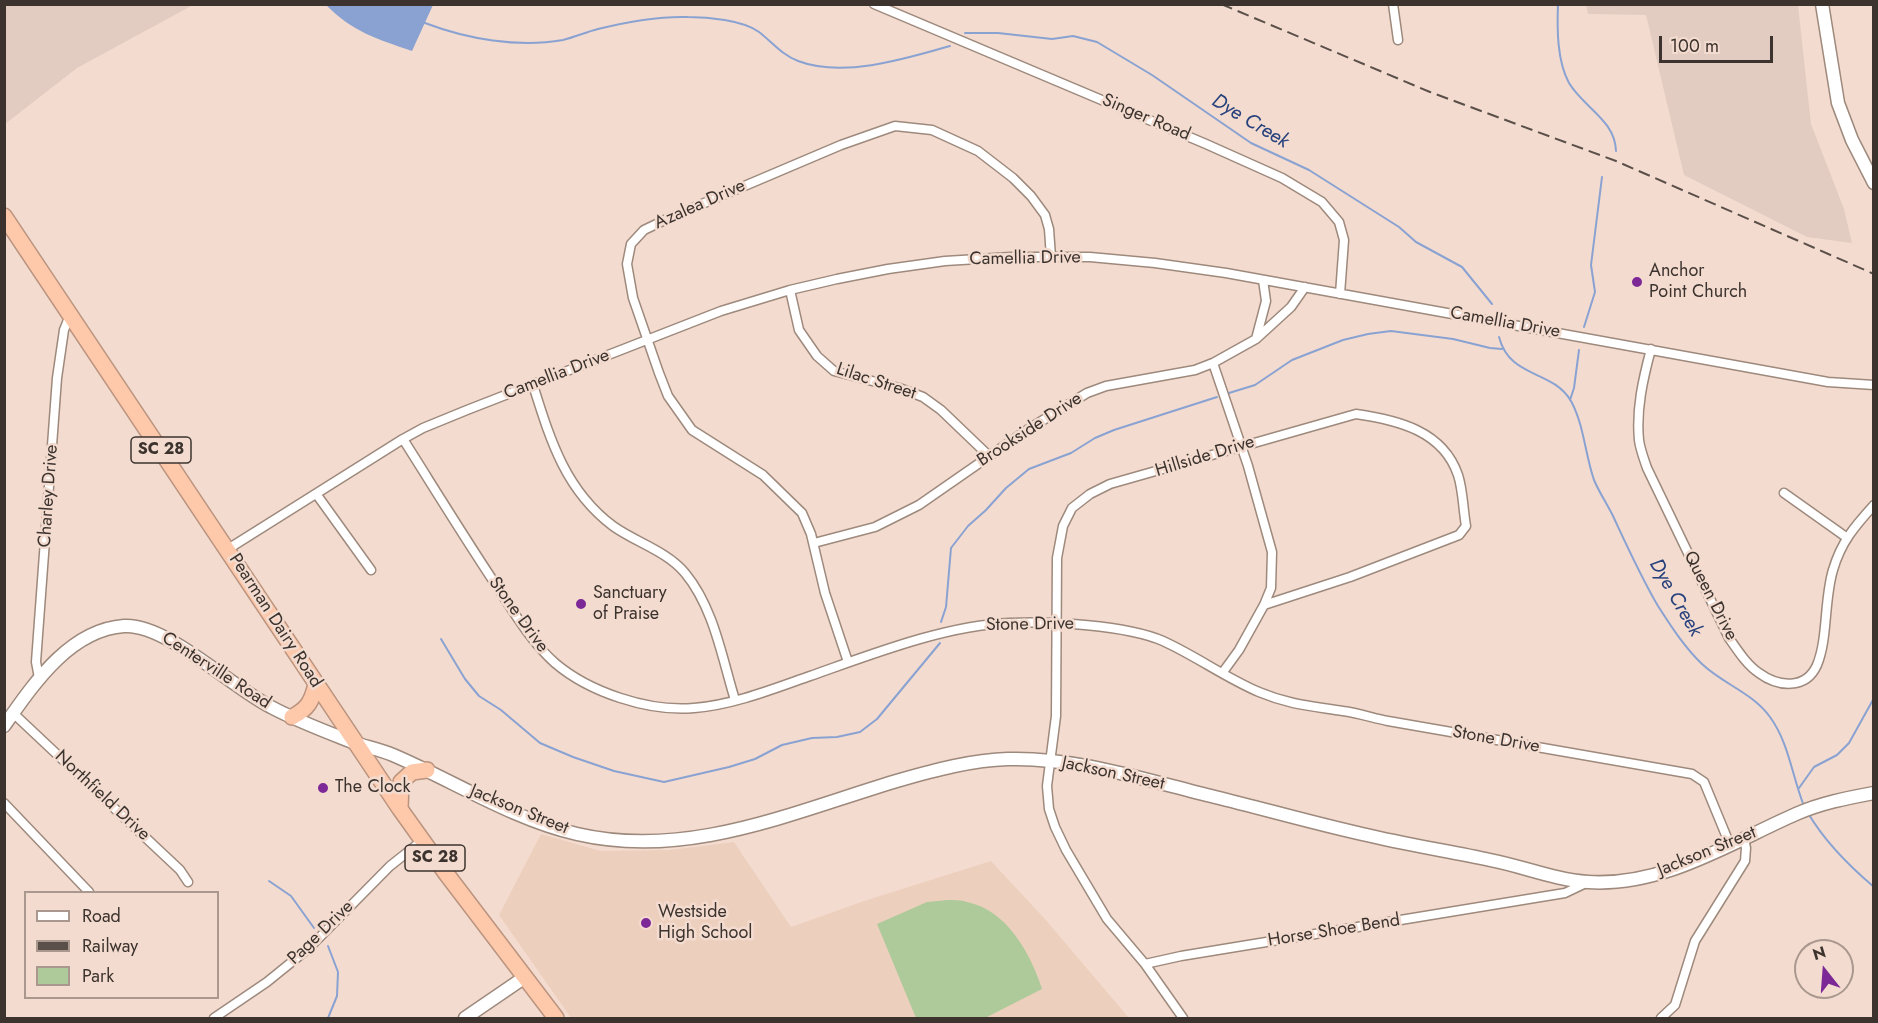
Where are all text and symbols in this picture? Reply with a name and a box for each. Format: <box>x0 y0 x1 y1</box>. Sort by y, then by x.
scale bar <box>1662 24 1776 62</box>
text: 100 m <box>1670 33 1719 59</box>
street label: Singer Road <box>1099 90 1193 146</box>
water label: Dye Creek <box>1207 90 1293 154</box>
street label: Azalea Drive <box>651 175 749 235</box>
street label: Camellia Drive <box>969 247 1081 271</box>
place label: Anchor Point Church <box>1649 261 1747 304</box>
marker: Anchor Point Church <box>1630 275 1644 289</box>
street label: Camellia Drive <box>1448 303 1562 343</box>
street label: Camellia Drive <box>501 345 613 405</box>
street label: Lilac Street <box>833 359 919 405</box>
street label: Brookside Drive <box>974 388 1086 472</box>
street label: Hillside Drive <box>1153 432 1257 482</box>
road number: SC 28 <box>131 437 191 463</box>
street label: Charley Drive <box>35 444 63 548</box>
street label: Queen Drive <box>1678 548 1742 644</box>
street label: Pearman Dairy Road <box>224 550 326 692</box>
water label: Dye Creek <box>1643 555 1707 641</box>
street label: Stone Drive <box>483 573 553 657</box>
place label: Sanctuary of Praise <box>593 583 667 626</box>
marker: Sanctuary of Praise <box>574 597 588 611</box>
street label: Stone Drive <box>986 613 1074 637</box>
street label: Centerville Road <box>157 628 275 714</box>
street label: Stone Drive <box>1451 722 1541 758</box>
street label: Northfield Drive <box>50 746 154 846</box>
street label: Jackson Street <box>1060 753 1166 795</box>
place label: The Clock <box>335 777 410 799</box>
street label: Jackson Street <box>467 780 571 840</box>
marker: The Clock <box>316 781 330 795</box>
street label: Jackson Street <box>1655 822 1759 882</box>
road number: SC 28 <box>405 845 465 871</box>
legend <box>24 891 219 999</box>
street label: Page Drive <box>284 896 358 970</box>
place label: Westside High School <box>658 902 752 944</box>
text: Road <box>82 903 121 929</box>
street label: Horse Shoe Bend <box>1266 910 1402 952</box>
marker: Westside High School <box>639 916 653 930</box>
text: Railway <box>82 933 138 959</box>
north arrow <box>1794 939 1854 999</box>
text: N <box>1810 940 1829 966</box>
text: Park <box>82 963 114 989</box>

